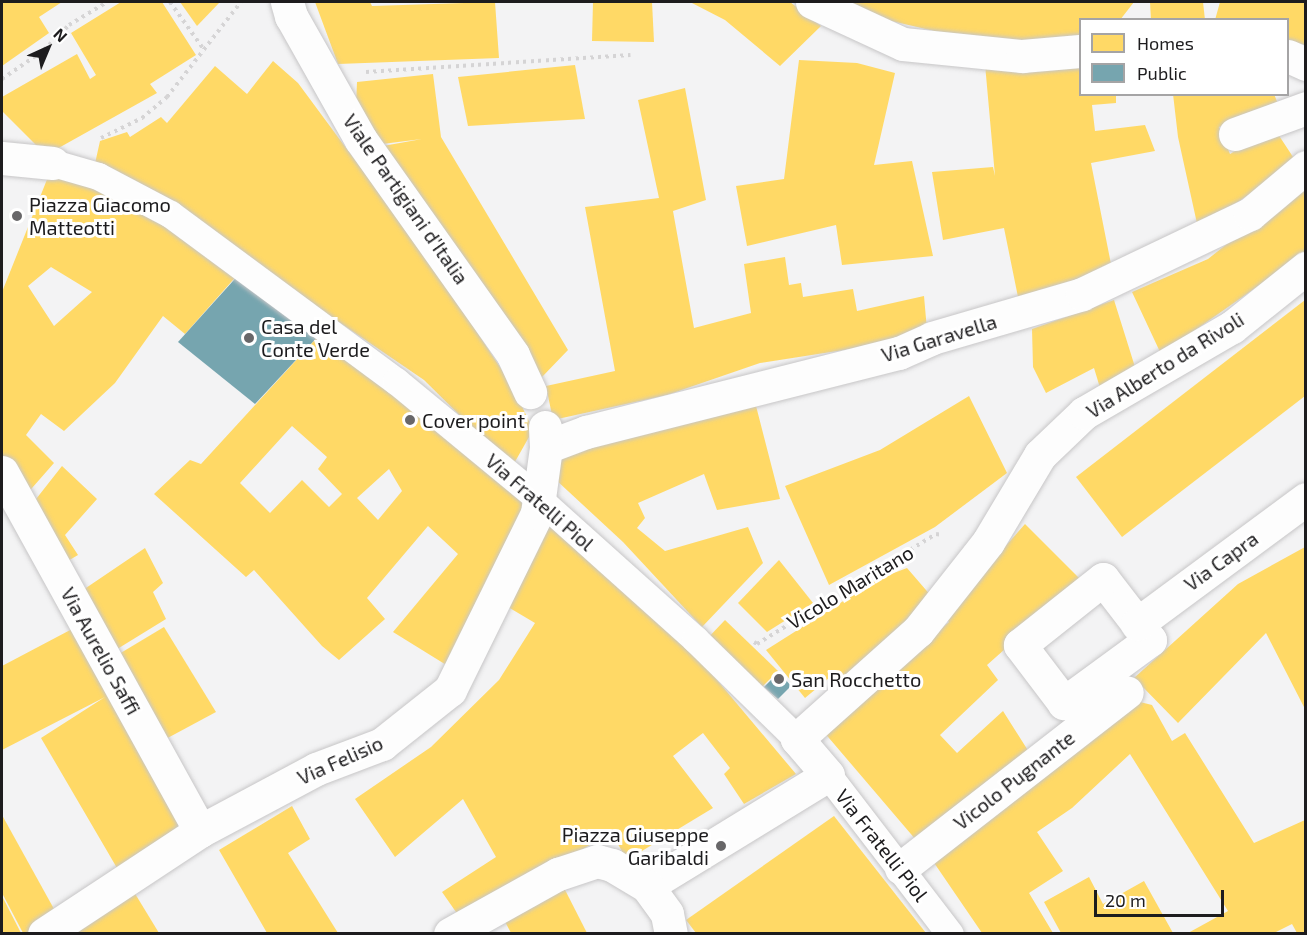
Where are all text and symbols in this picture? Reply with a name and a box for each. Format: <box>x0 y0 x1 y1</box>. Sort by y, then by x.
north arrow <box>18 18 78 78</box>
legend <box>1079 18 1289 96</box>
text: N <box>50 24 72 46</box>
text: Homes <box>1137 32 1194 54</box>
text: Public <box>1137 62 1187 84</box>
street label: Viale Partigiani d'Italia <box>338 109 474 289</box>
place label: Piazza Giacomo Matteotti <box>29 192 171 239</box>
marker: Piazza Giacomo Matteotti <box>10 209 24 223</box>
street label: Via Alberto da Rivoli <box>1082 307 1248 423</box>
street label: Via Garavella <box>878 309 1000 367</box>
place label: Casa del Conte Verde <box>261 314 370 361</box>
marker: Casa del Conte Verde <box>242 331 256 345</box>
place label: Cover point <box>422 408 525 432</box>
marker: Cover point <box>403 413 417 427</box>
street label: Via Fratelli Piol <box>481 448 599 556</box>
street label: Via Capra <box>1179 526 1263 596</box>
street label: Vicolo Maritano <box>783 540 917 634</box>
street label: Via Aurelio Saffi <box>56 583 146 719</box>
place label: San Rocchetto <box>791 667 921 691</box>
marker: San Rocchetto <box>772 672 786 686</box>
street label: Vicolo Pugnante <box>949 725 1079 835</box>
street label: Via Felisio <box>293 730 387 790</box>
street label: Via Fratelli Piol <box>831 784 933 906</box>
place label: Piazza Giuseppe Garibaldi <box>562 822 709 869</box>
marker: Piazza Giuseppe Garibaldi <box>714 839 728 853</box>
scale bar <box>1097 878 1228 916</box>
text: 20 m <box>1105 889 1146 911</box>

